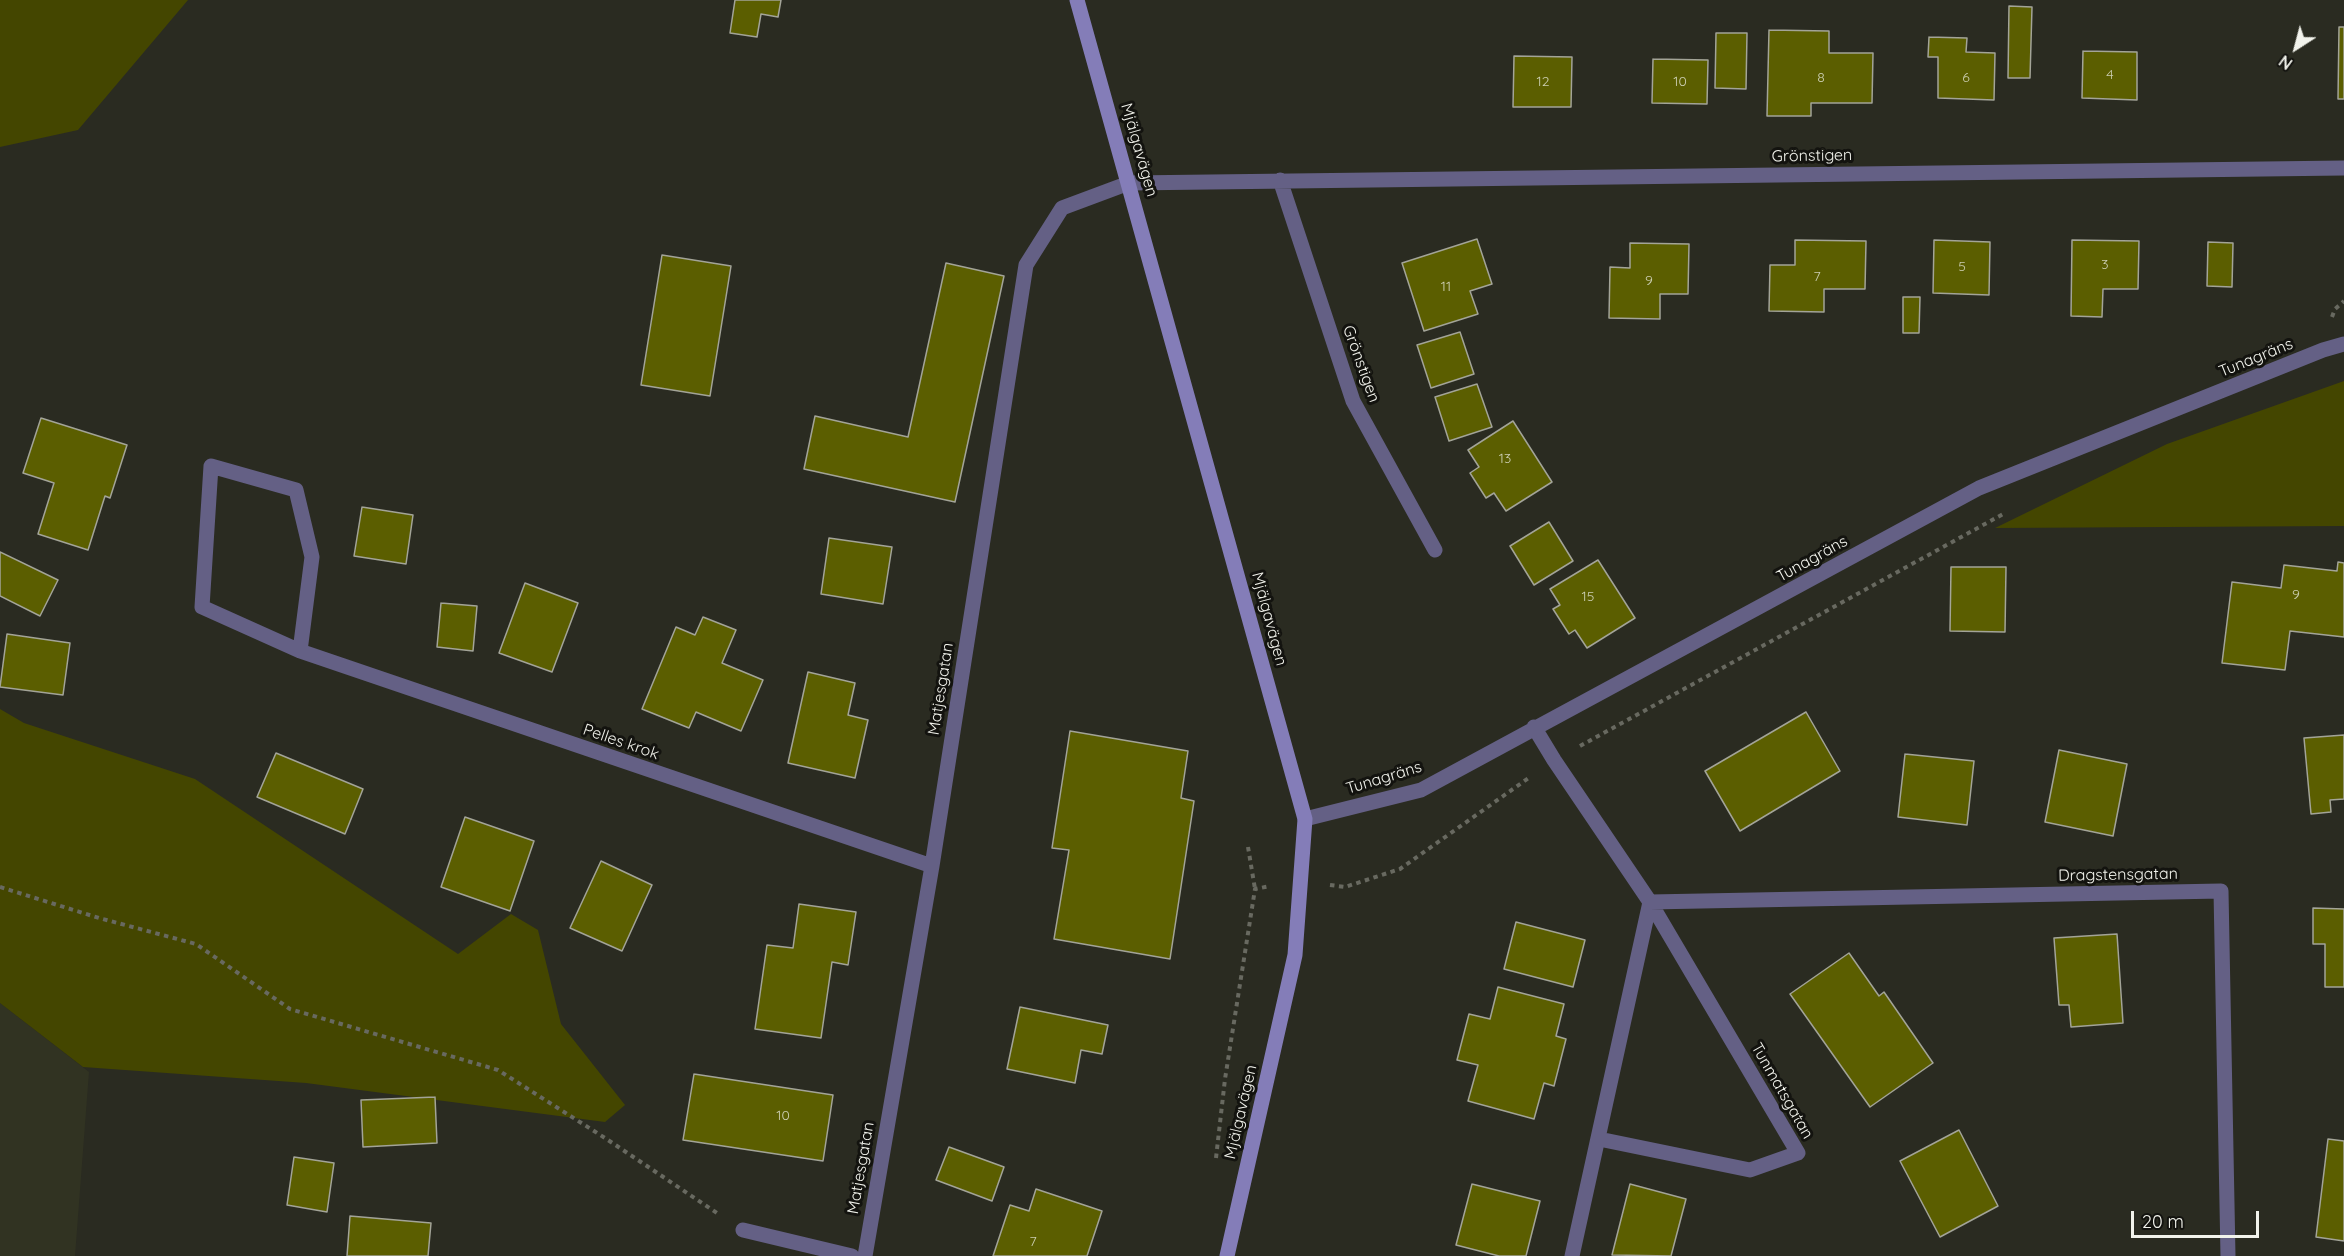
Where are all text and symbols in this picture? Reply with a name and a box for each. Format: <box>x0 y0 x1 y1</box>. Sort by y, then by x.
north arrow <box>2266 18 2326 78</box>
text: N <box>2275 51 2296 74</box>
house number: 4 <box>2106 67 2114 83</box>
house number: 8 <box>1817 70 1825 86</box>
house number: 6 <box>1962 70 1970 86</box>
house number: 12 <box>1537 74 1549 90</box>
house number: 10 <box>1673 74 1687 90</box>
street label: Mjälgavägen <box>1117 101 1161 199</box>
street label: Grönstigen <box>1772 146 1852 166</box>
house number: 3 <box>2101 257 2109 273</box>
house number: 5 <box>1958 259 1966 275</box>
house number: 7 <box>1813 269 1821 285</box>
house number: 9 <box>1645 273 1653 289</box>
house number: 11 <box>1441 279 1451 295</box>
street label: Grönstigen <box>1338 323 1384 405</box>
street label: Tunagräns <box>2216 334 2296 382</box>
house number: 13 <box>1499 451 1511 467</box>
street label: Tunagräns <box>1773 532 1851 586</box>
street label: Mjälgavägen <box>1247 570 1291 668</box>
house number: 9 <box>2292 587 2300 603</box>
house number: 15 <box>1582 589 1594 605</box>
street label: Matjesgatan <box>924 641 958 737</box>
street label: Pelles krok <box>580 720 662 764</box>
street label: Tunagräns <box>1344 757 1424 799</box>
street label: Dragstensgatan <box>2058 864 2178 886</box>
street label: Tunmatsgatan <box>1747 1040 1817 1142</box>
street label: Mjälgavägen <box>1221 1063 1261 1161</box>
house number: 10 <box>776 1108 790 1124</box>
street label: Matjesgatan <box>843 1120 879 1216</box>
scale bar <box>2134 1199 2262 1237</box>
text: 20 m <box>2142 1210 2184 1233</box>
house number: 7 <box>1029 1234 1037 1250</box>

